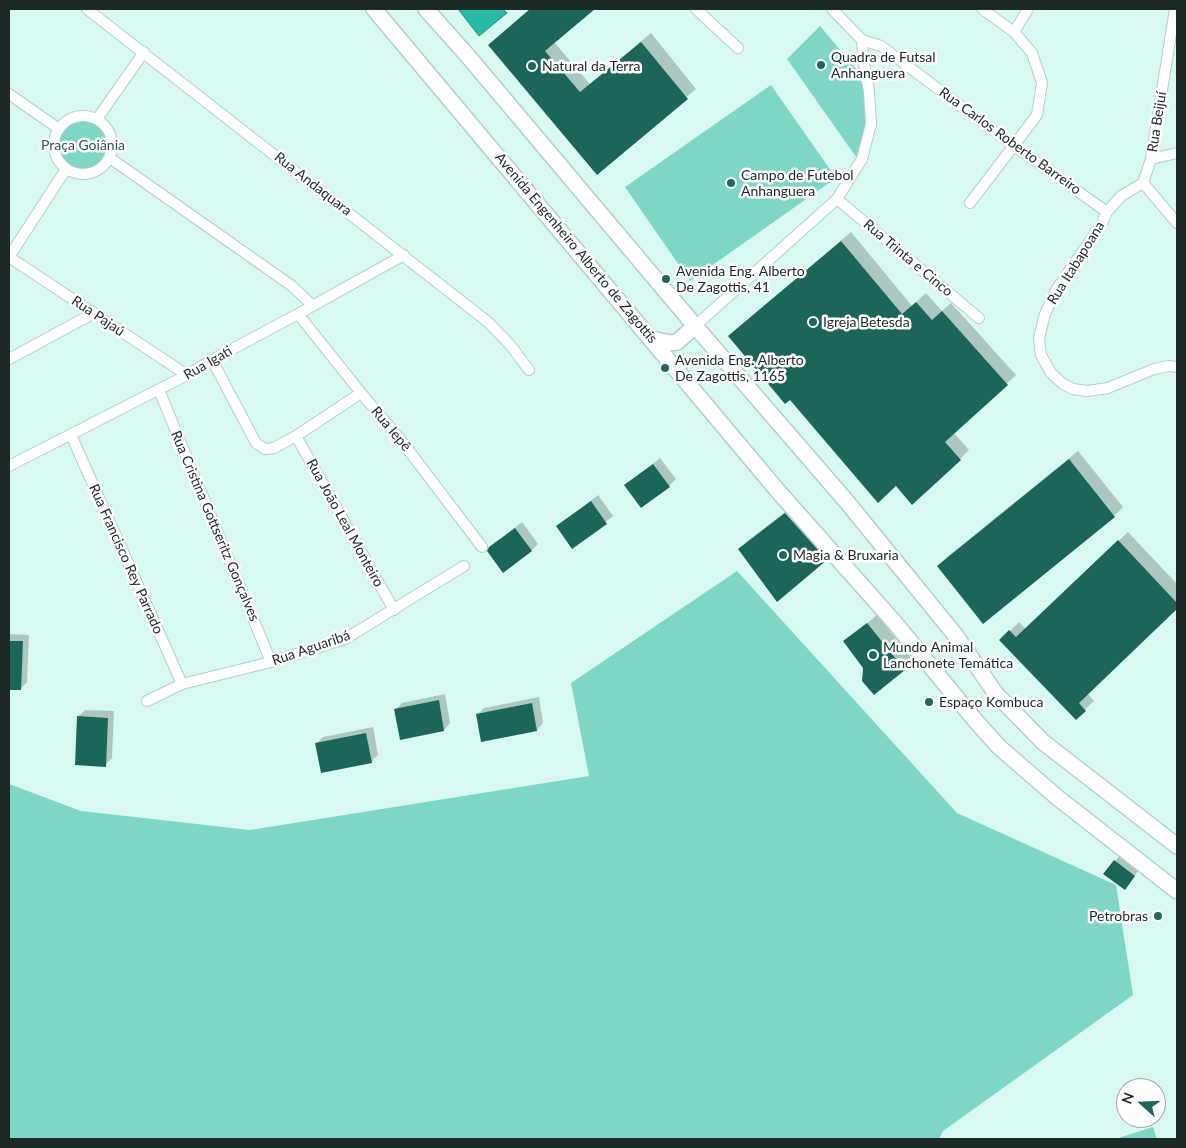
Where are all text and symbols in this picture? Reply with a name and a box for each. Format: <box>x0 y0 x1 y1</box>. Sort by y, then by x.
place label: Quadra de Futsal Anhanguera <box>831 49 936 82</box>
place label: Natural da Terra <box>542 58 640 74</box>
marker: Quadra de Futsal Anhanguera <box>815 59 827 71</box>
marker: Natural da Terra <box>526 60 538 72</box>
street label: Rua Carlos Roberto Barreiro <box>936 84 1084 198</box>
street label: Rua Beijuí <box>1144 91 1170 153</box>
park label: Praça Goiânia <box>41 137 125 153</box>
street label: Rua Andaquara <box>271 149 355 219</box>
street label: Avenida Engenheiro Alberto de Zagottis <box>491 149 661 347</box>
place label: Campo de Futebol Anhanguera <box>741 167 854 200</box>
marker: Campo de Futebol Anhanguera <box>725 177 737 189</box>
street label: Rua Trinta e Cinco <box>860 216 956 300</box>
street label: Rua Itabapoana <box>1044 218 1108 308</box>
place label: Avenida Eng. Alberto De Zagottis, 41 <box>676 263 805 296</box>
marker: Avenida Eng. Alberto De Zagottis, 41 <box>660 273 672 285</box>
street label: Rua Pajaú <box>68 292 128 340</box>
place label: Igreja Betesda <box>823 314 910 330</box>
marker: Igreja Betesda <box>807 316 819 328</box>
street label: Rua Igati <box>181 342 235 384</box>
place label: Avenida Eng. Alberto De Zagottis, 1165 <box>675 352 804 384</box>
marker: Avenida Eng. Alberto De Zagottis, 1165 <box>659 362 671 374</box>
street label: Rua Iepê <box>367 403 415 455</box>
street label: Rua Cristina Gottseritz Gonçalves <box>167 428 263 624</box>
street label: Rua João Leal Monteiro <box>303 456 387 590</box>
street label: Rua Francisco Rey Parrado <box>85 481 167 637</box>
place label: Magia & Bruxaria <box>793 547 899 563</box>
marker: Magia & Bruxaria <box>777 549 789 561</box>
street label: Rua Aguaribá <box>270 627 352 669</box>
place label: Mundo Animal Lanchonete Temática <box>883 639 1013 672</box>
marker: Mundo Animal Lanchonete Temática <box>867 649 879 661</box>
place label: Espaço Kombuca <box>939 694 1043 710</box>
marker: Espaço Kombuca <box>923 696 935 708</box>
place label: Petrobras <box>1089 908 1148 924</box>
marker: Petrobras <box>1152 910 1164 922</box>
north arrow <box>1116 1078 1166 1128</box>
text: N <box>1118 1090 1137 1106</box>

